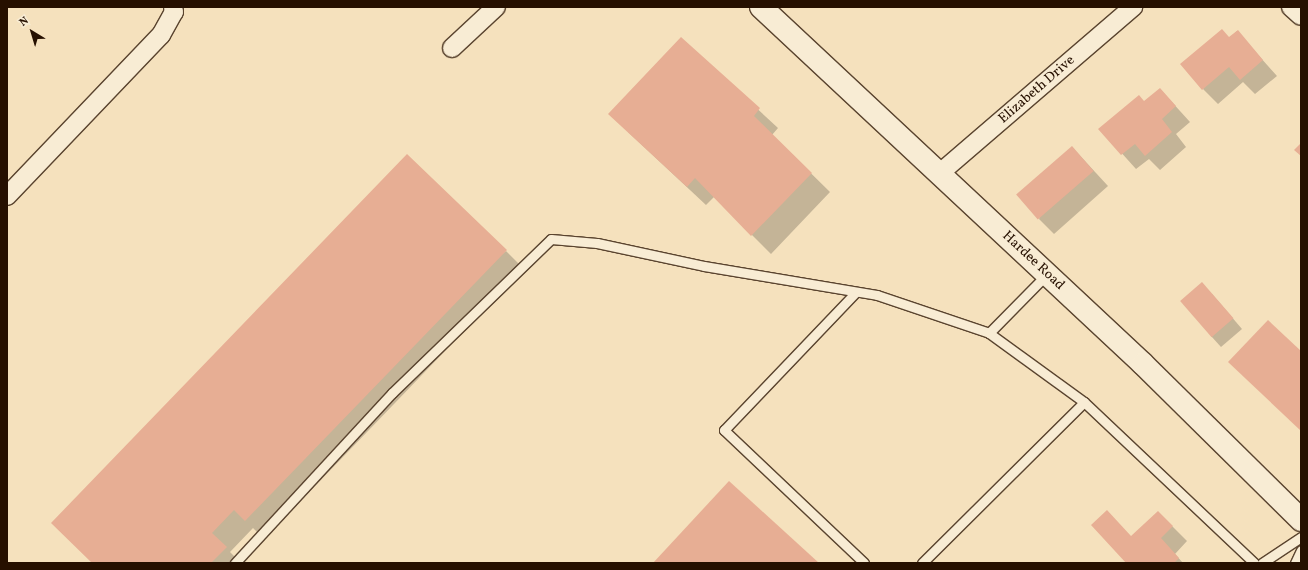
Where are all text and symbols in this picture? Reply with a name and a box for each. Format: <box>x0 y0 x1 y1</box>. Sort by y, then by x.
north arrow <box>12 12 52 52</box>
text: N <box>17 14 32 31</box>
street label: Elizabeth Drive <box>996 52 1078 128</box>
street label: Hardee Road <box>998 228 1068 294</box>

